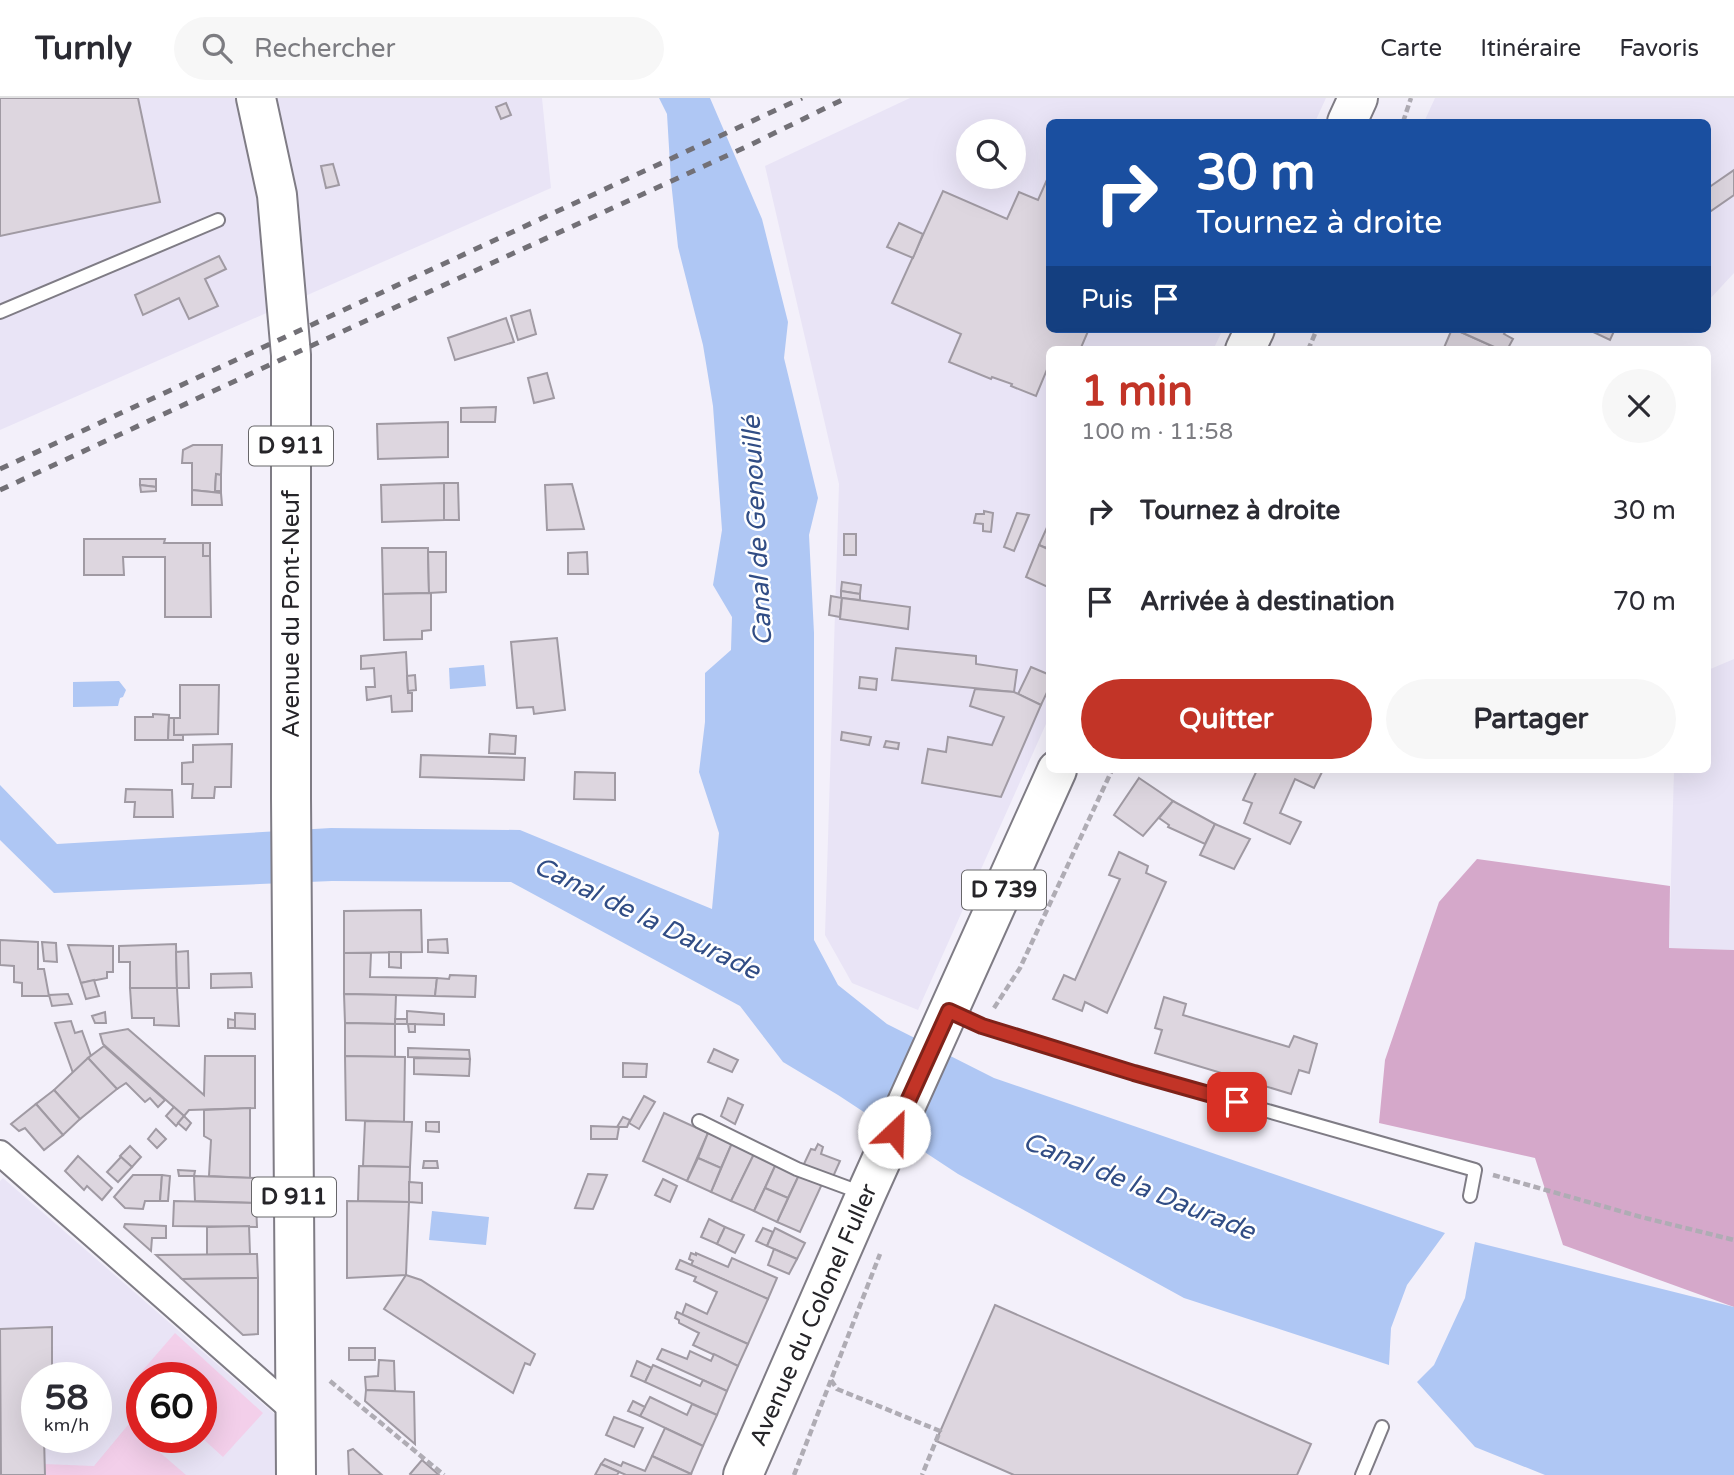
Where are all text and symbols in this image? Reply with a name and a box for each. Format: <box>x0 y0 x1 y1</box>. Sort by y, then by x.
search box <box>174 17 664 80</box>
text: Turnly <box>35 29 132 68</box>
icon: search <box>198 29 236 67</box>
text: Rechercher <box>254 33 395 64</box>
text: Carte <box>1380 34 1442 63</box>
text: Itinéraire <box>1480 34 1581 63</box>
text: Favoris <box>1619 34 1699 63</box>
map controls <box>956 119 1026 189</box>
button: search <box>956 119 1026 189</box>
text: 30 m <box>1196 144 1315 203</box>
icon: right <box>1081 147 1172 238</box>
text: Tournez à droite <box>1196 204 1442 242</box>
icon: arrive <box>1147 280 1185 318</box>
text: Puis <box>1081 284 1133 315</box>
text: 1 min <box>1081 366 1193 417</box>
button: close <box>1602 369 1676 443</box>
water label: Canal de Genouillé <box>735 414 779 647</box>
text: 100 m · 11:58 <box>1081 418 1233 446</box>
road number: D 911 <box>249 426 333 466</box>
street label: Avenue du Pont-Neuf <box>277 489 306 738</box>
icon: right <box>1081 492 1119 530</box>
text: Tournez à droite <box>1140 495 1340 526</box>
text: 30 m <box>1613 495 1676 526</box>
icon: arrive <box>1081 583 1119 621</box>
text: Arrivée à destination <box>1140 586 1395 617</box>
text: 70 m <box>1613 586 1676 617</box>
button: Quitter <box>1081 679 1372 759</box>
button: Partager <box>1386 679 1676 759</box>
water label: Canal de la Daurade <box>529 850 766 987</box>
road number: D 739 <box>962 870 1046 910</box>
pin <box>1207 1072 1267 1132</box>
icon: arrive <box>1218 1083 1256 1121</box>
position arrow <box>857 1095 931 1169</box>
water label: Canal de la Daurade <box>1019 1125 1261 1247</box>
road number: D 911 <box>252 1178 336 1216</box>
street label: Avenue du Colonel Fuller <box>743 1178 884 1450</box>
speed limit sign: 60 <box>126 1362 217 1453</box>
text: 58 <box>45 1377 88 1419</box>
text: km/h <box>44 1414 89 1436</box>

